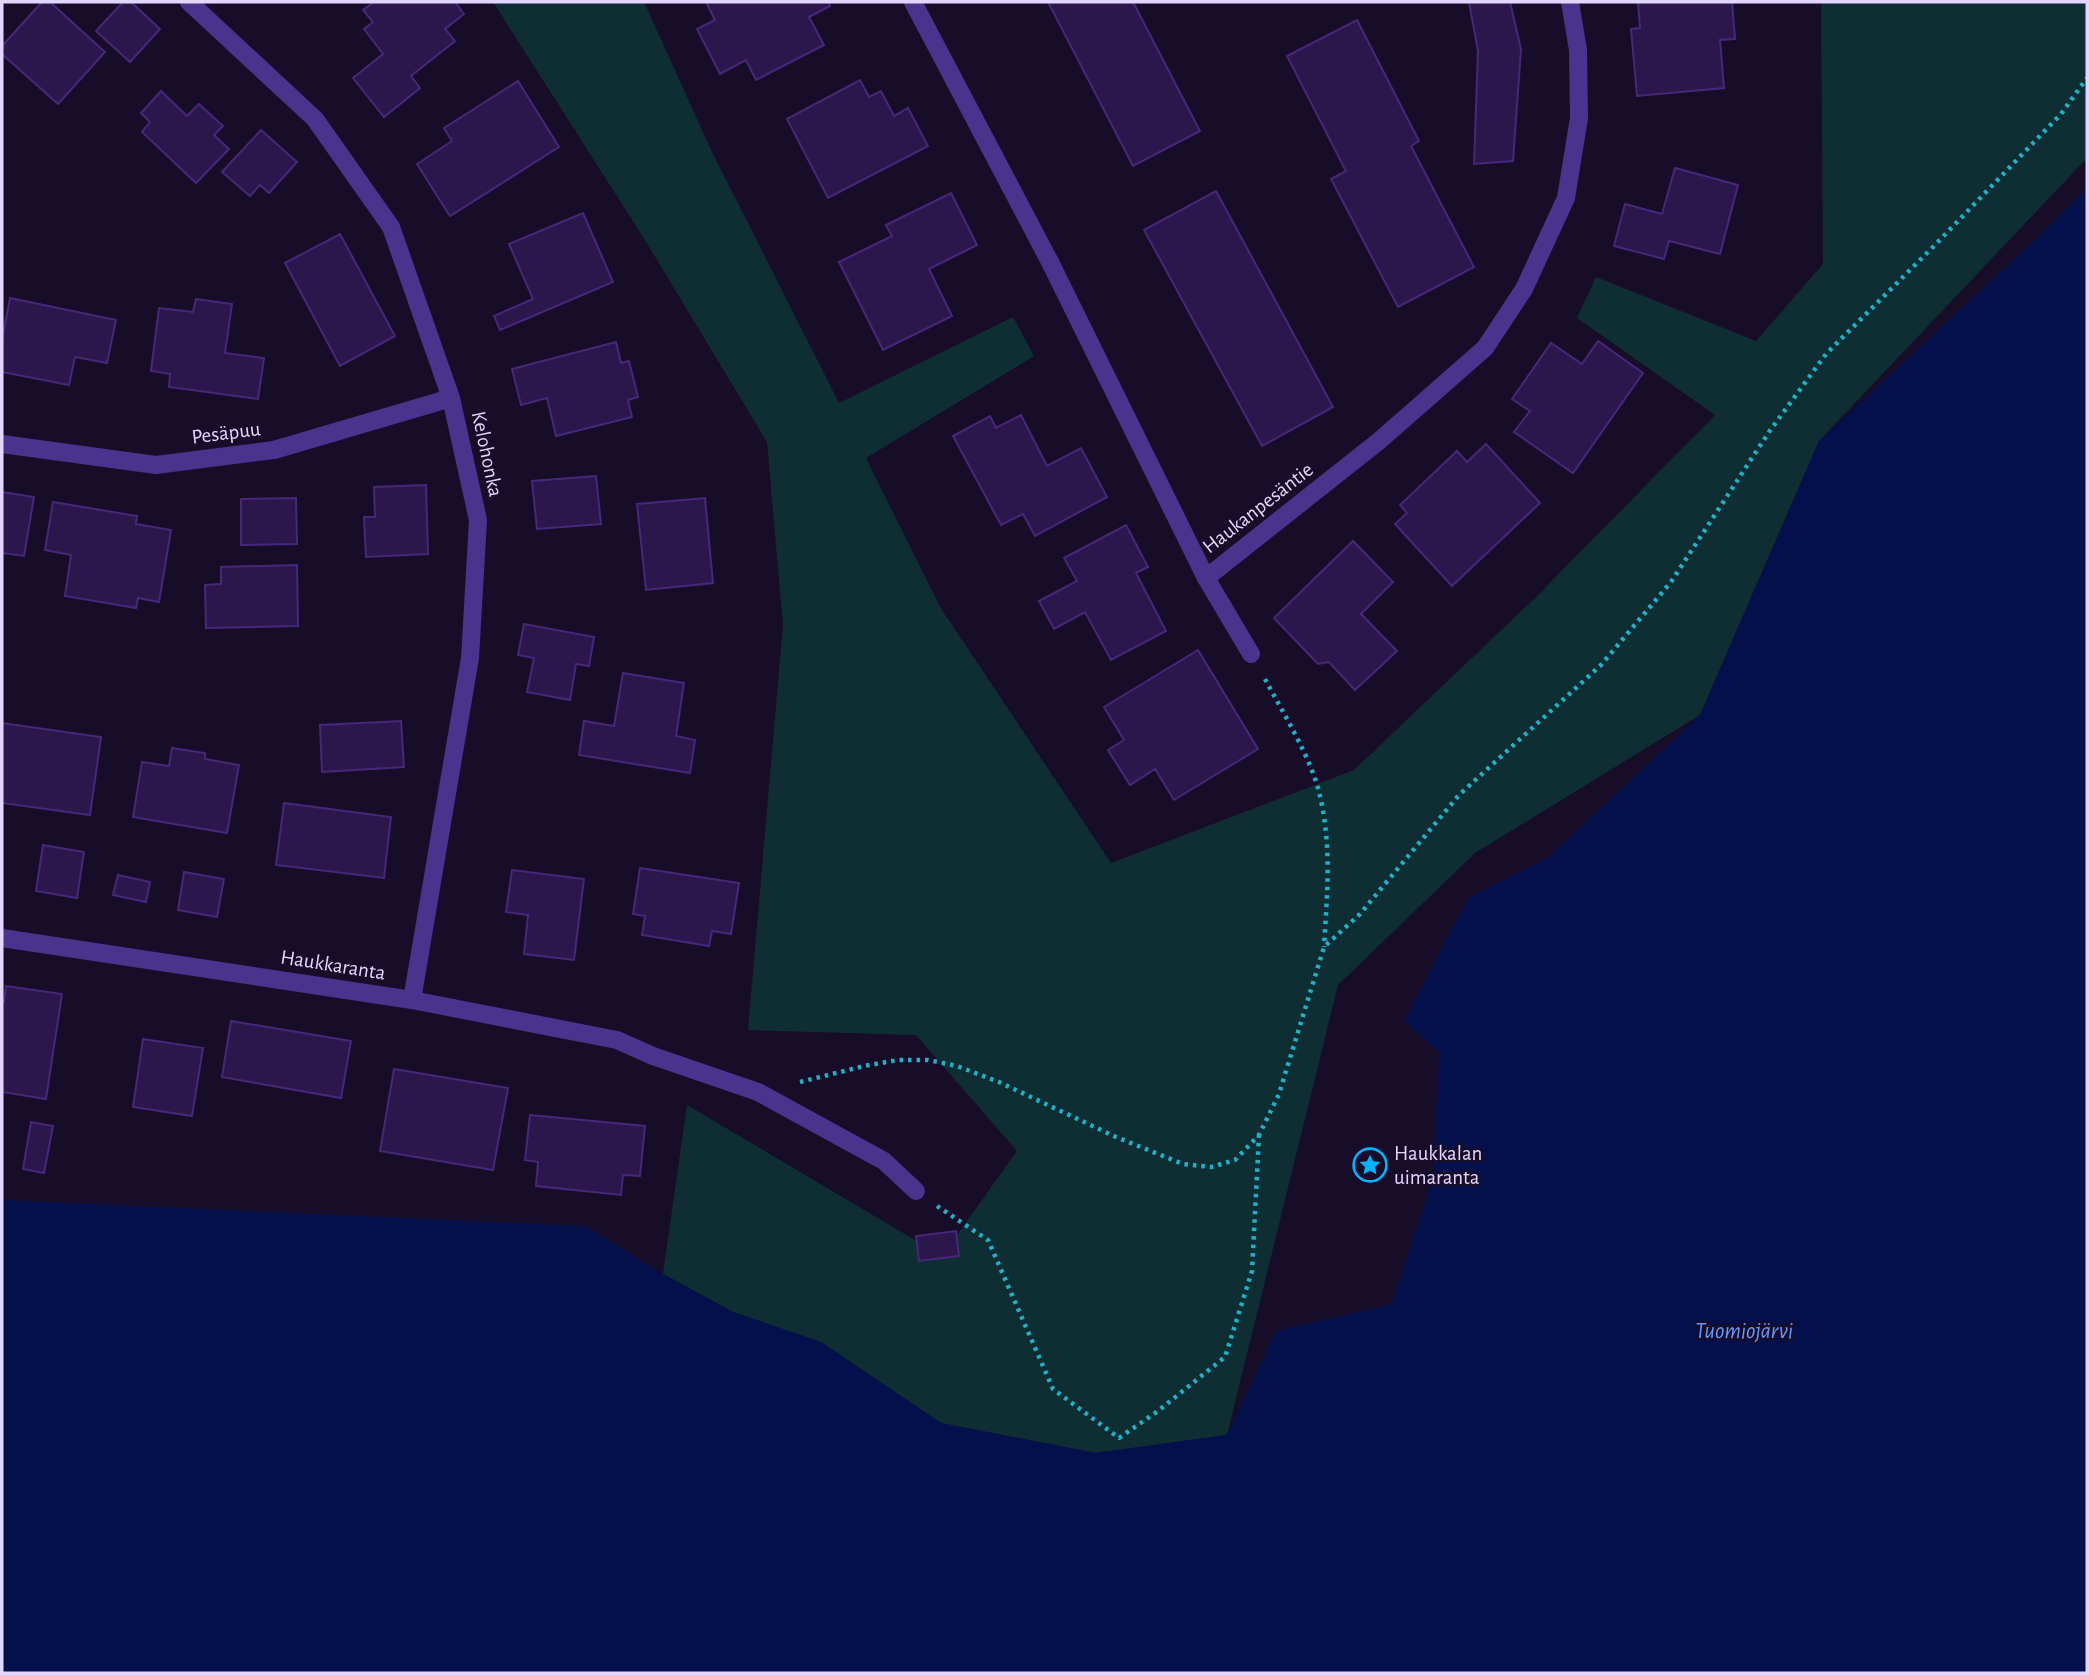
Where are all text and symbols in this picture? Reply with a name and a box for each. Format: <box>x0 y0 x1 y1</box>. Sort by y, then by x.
street label: Kelohonka <box>468 409 506 499</box>
street label: Pesäpuu <box>190 418 262 448</box>
street label: Haukanpesäntie <box>1199 459 1317 557</box>
street label: Haukkaranta <box>279 946 387 984</box>
place label: Haukkalan uimaranta <box>1394 1143 1482 1188</box>
place icon: Haukkalan uimaranta <box>1351 1146 1389 1184</box>
water label: Tuomiojärvi <box>1695 1320 1793 1343</box>

